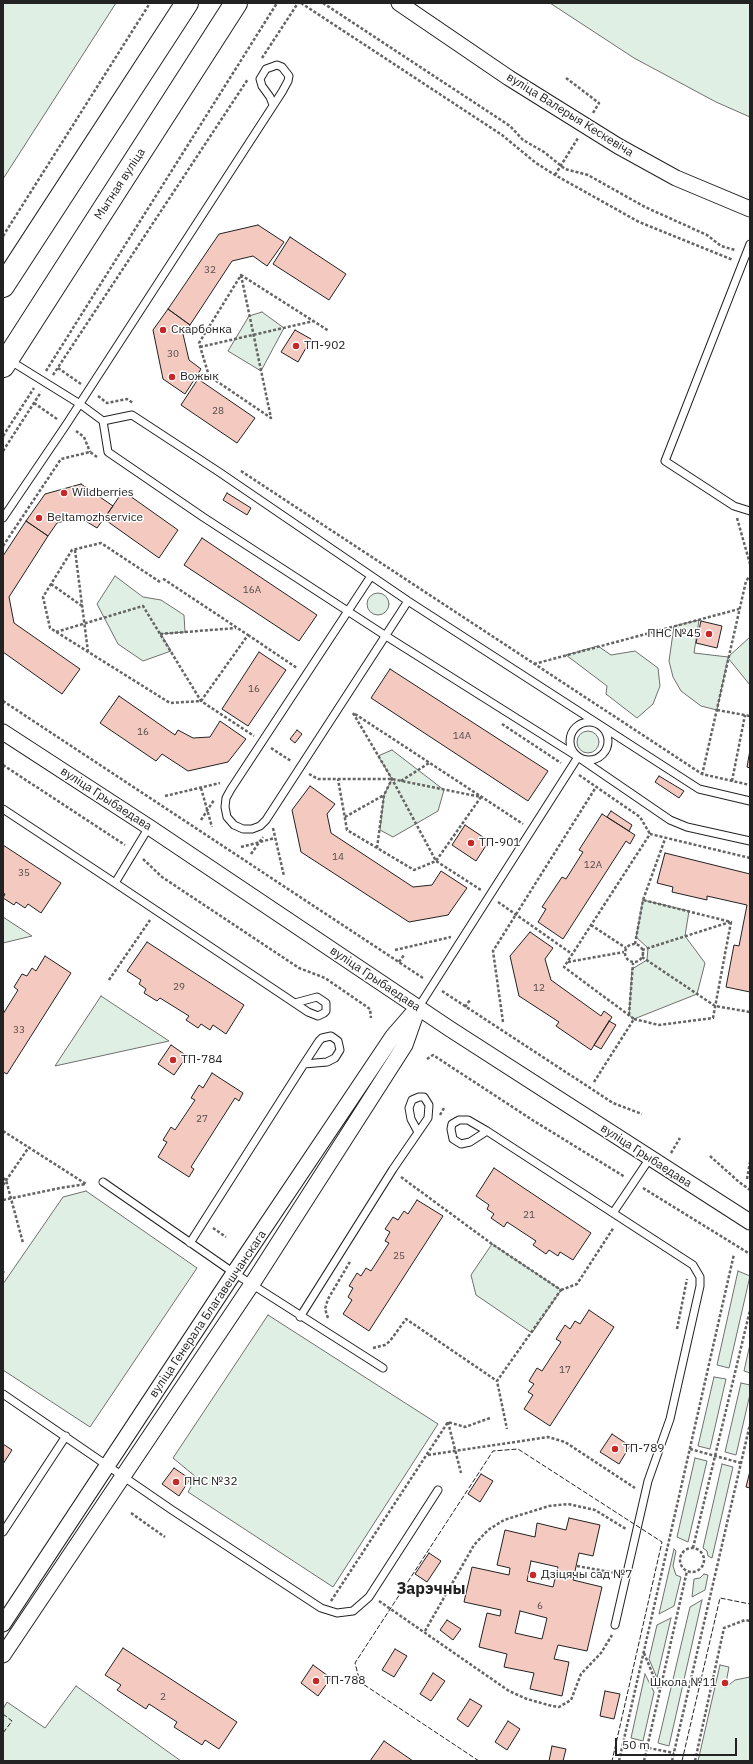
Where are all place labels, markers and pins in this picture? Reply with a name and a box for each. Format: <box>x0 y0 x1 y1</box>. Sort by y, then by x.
place label: Скарбонка <box>171 323 232 337</box>
marker: Скарбонка <box>158 325 168 335</box>
place label: ТП-902 <box>304 339 346 353</box>
marker: ТП-902 <box>291 341 301 351</box>
place label: Вожык <box>180 370 219 384</box>
marker: Вожык <box>167 372 177 382</box>
place label: Wildberries <box>72 486 134 500</box>
marker: Wildberries <box>59 488 69 498</box>
place label: Beltamozhservice <box>47 511 143 525</box>
marker: Beltamozhservice <box>34 513 44 523</box>
place label: ПНС №45 <box>647 627 701 641</box>
marker: ПНС №45 <box>704 629 714 639</box>
place label: ТП-901 <box>479 836 521 850</box>
marker: ТП-901 <box>466 838 476 848</box>
place label: ТП-784 <box>181 1053 223 1067</box>
marker: ТП-784 <box>168 1055 178 1065</box>
place label: ТП-789 <box>623 1442 665 1456</box>
marker: ТП-789 <box>610 1444 620 1454</box>
place label: ПНС №32 <box>184 1475 238 1489</box>
marker: ПНС №32 <box>171 1477 181 1487</box>
place label: Дзіцячы сад №7 <box>541 1568 633 1582</box>
marker: Дзіцячы сад №7 <box>528 1570 538 1580</box>
place label: ТП-788 <box>324 1674 366 1688</box>
marker: ТП-788 <box>311 1676 321 1686</box>
place label: Школа №11 <box>650 1676 717 1690</box>
marker: Школа №11 <box>720 1678 730 1688</box>

